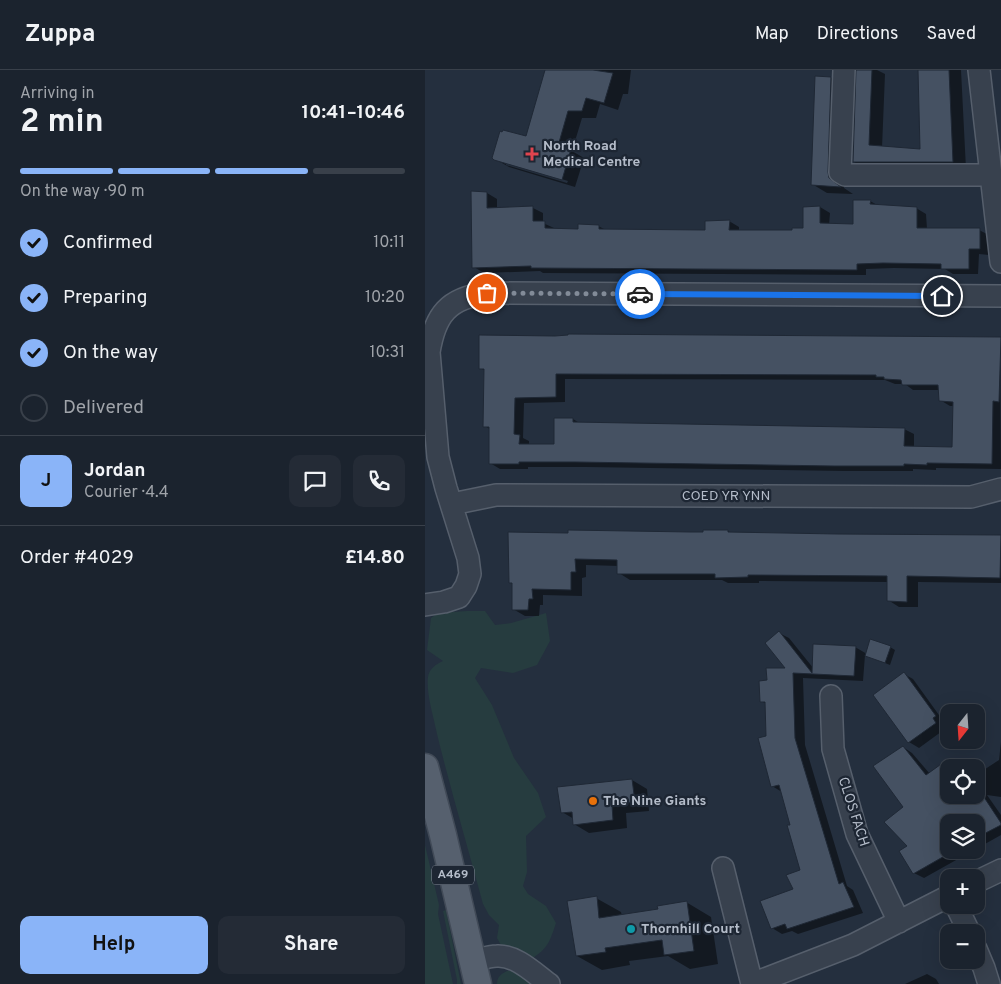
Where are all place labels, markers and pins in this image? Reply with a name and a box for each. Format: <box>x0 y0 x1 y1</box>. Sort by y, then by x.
place label: North Road Medical Centre <box>543 138 641 171</box>
marker: North Road Medical Centre <box>525 147 539 161</box>
pin <box>466 272 508 314</box>
pin <box>921 275 963 317</box>
place label: The Nine Giants <box>603 793 707 810</box>
marker: The Nine Giants <box>587 795 599 807</box>
place label: Thornhill Court <box>641 921 740 938</box>
marker: Thornhill Court <box>625 923 637 935</box>

